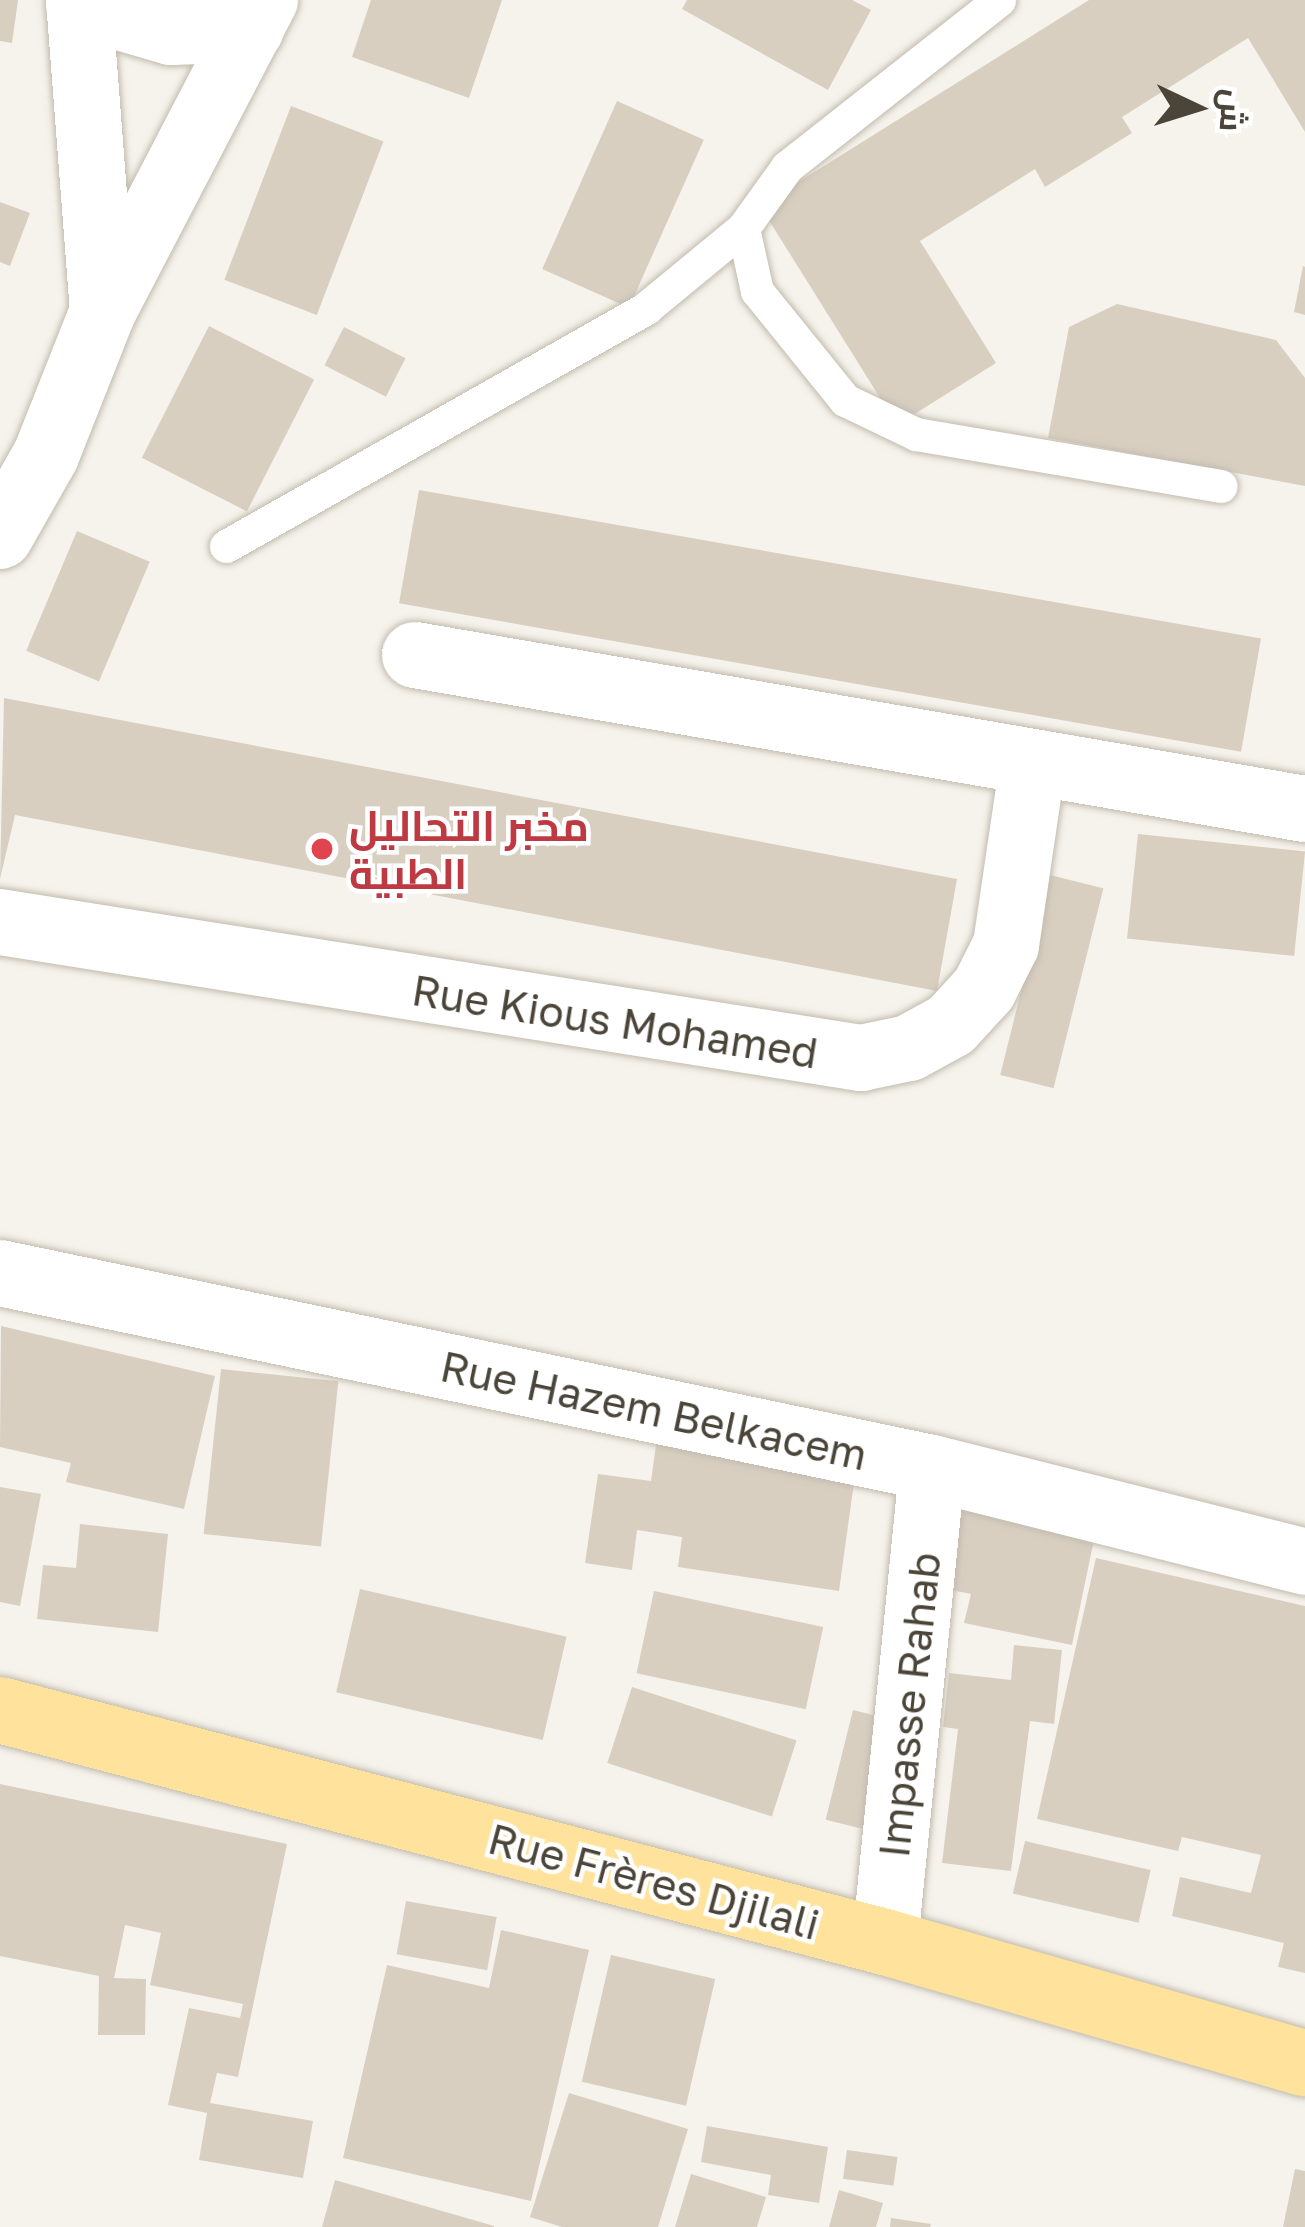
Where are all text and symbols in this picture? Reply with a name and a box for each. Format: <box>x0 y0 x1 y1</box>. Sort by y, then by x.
north arrow <box>1137 48 1257 168</box>
text: ش <box>1212 88 1254 133</box>
place label: مخبر التحاليل الطبية <box>349 800 589 898</box>
marker: مخبر التحاليل الطبية <box>306 833 338 865</box>
street label: Rue Kious Mohamed <box>409 964 821 1078</box>
street label: Rue Hazem Belkacem <box>436 1340 872 1480</box>
street label: Impasse Rahab <box>868 1550 950 1860</box>
street label: Rue Frères Djilali <box>483 1813 825 1949</box>

